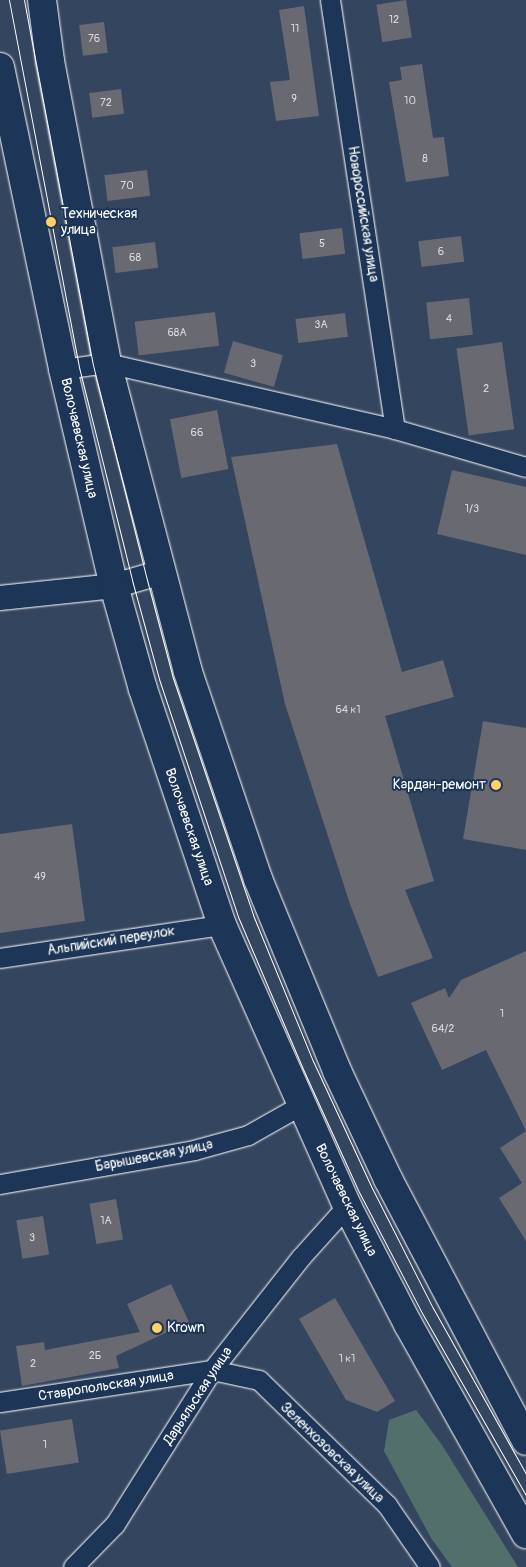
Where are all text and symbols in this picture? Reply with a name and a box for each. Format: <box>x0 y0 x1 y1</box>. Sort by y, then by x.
house number: 12 <box>389 13 399 27</box>
house number: 11 <box>291 22 299 36</box>
house number: 76 <box>88 32 100 46</box>
house number: 9 <box>291 92 297 106</box>
house number: 10 <box>404 94 416 108</box>
house number: 72 <box>100 96 112 110</box>
street label: Новороссийская улица <box>344 145 382 283</box>
house number: 8 <box>422 152 428 166</box>
house number: 70 <box>120 179 134 193</box>
place label: Техническая улица <box>61 206 137 238</box>
marker: Техническая улица <box>45 216 57 228</box>
house number: 5 <box>319 237 325 251</box>
house number: 6 <box>438 245 444 259</box>
house number: 68 <box>129 251 141 265</box>
house number: 4 <box>446 312 452 326</box>
house number: 3А <box>314 318 328 332</box>
house number: 68А <box>167 326 187 340</box>
house number: 3 <box>250 357 256 371</box>
street label: Волочаевская улица <box>57 376 101 500</box>
house number: 2 <box>483 382 489 396</box>
house number: 66 <box>191 426 203 440</box>
house number: 1/3 <box>465 502 479 516</box>
house number: 64 к1 <box>335 703 361 717</box>
street label: Волочаевская улица <box>161 766 217 888</box>
place label: Кардан-ремонт <box>393 777 486 793</box>
marker: Кардан-ремонт <box>490 779 502 791</box>
house number: 49 <box>34 870 46 884</box>
street label: Альпийский переулок <box>46 923 176 959</box>
house number: 1 <box>500 1007 504 1021</box>
house number: 64/2 <box>432 1022 454 1036</box>
street label: Барышевская улица <box>94 1136 214 1176</box>
street label: Волочаевская улица <box>311 1141 381 1259</box>
house number: 1А <box>100 1214 112 1228</box>
house number: 3 <box>29 1231 35 1245</box>
place label: Krown <box>167 1320 205 1336</box>
marker: Krown <box>151 1322 163 1334</box>
street label: Дарьяльская улица <box>160 1344 236 1448</box>
house number: 2Б <box>89 1349 101 1363</box>
house number: 1 к1 <box>339 1352 355 1366</box>
house number: 2 <box>30 1357 36 1371</box>
street label: Ставропольская улица <box>37 1367 175 1405</box>
street label: Зеленхозовская улица <box>277 1399 387 1507</box>
house number: 1 <box>43 1438 47 1452</box>

